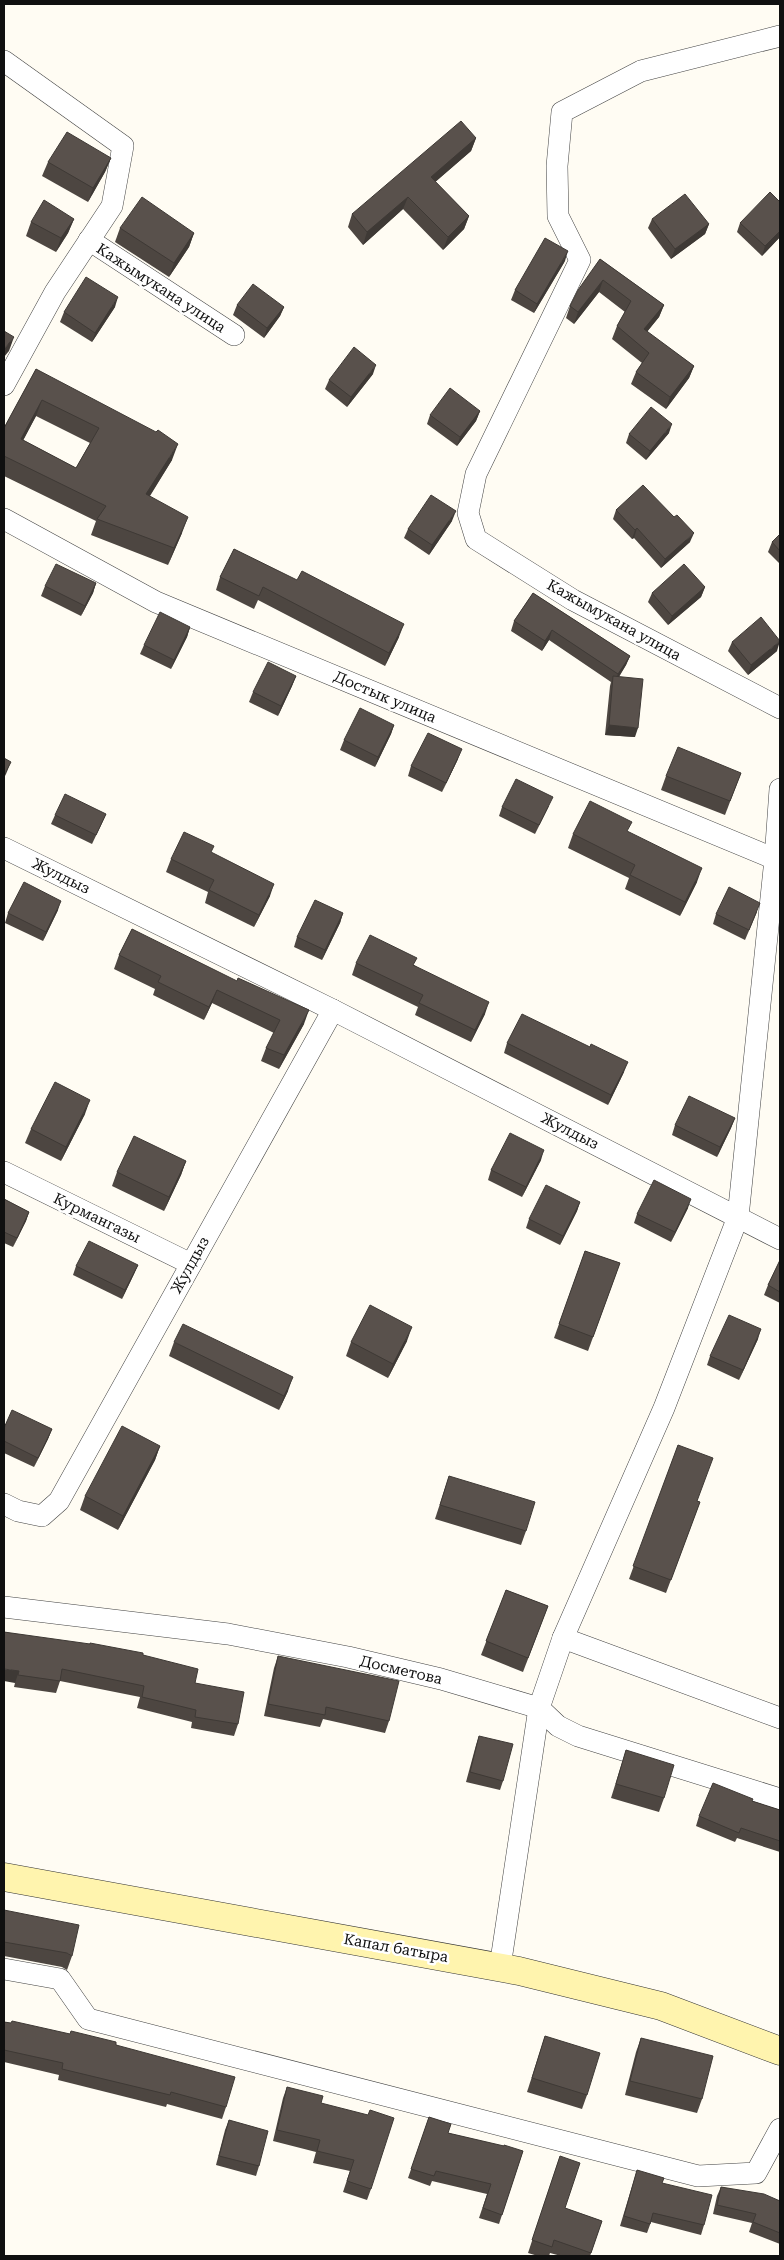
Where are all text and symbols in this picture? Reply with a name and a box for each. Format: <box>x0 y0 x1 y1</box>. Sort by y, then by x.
street label: Кажымукана улица <box>93 239 229 337</box>
street label: Кажымукана улица <box>544 576 684 664</box>
street label: Достык улица <box>331 667 439 727</box>
street label: Жулдыз <box>29 854 93 898</box>
street label: Жулдыз <box>538 1109 602 1153</box>
street label: Курмангазы <box>50 1189 144 1247</box>
street label: Жулдыз <box>167 1233 213 1297</box>
street label: Досметова <box>358 1652 444 1688</box>
street label: Капал батыра <box>342 1930 450 1966</box>

